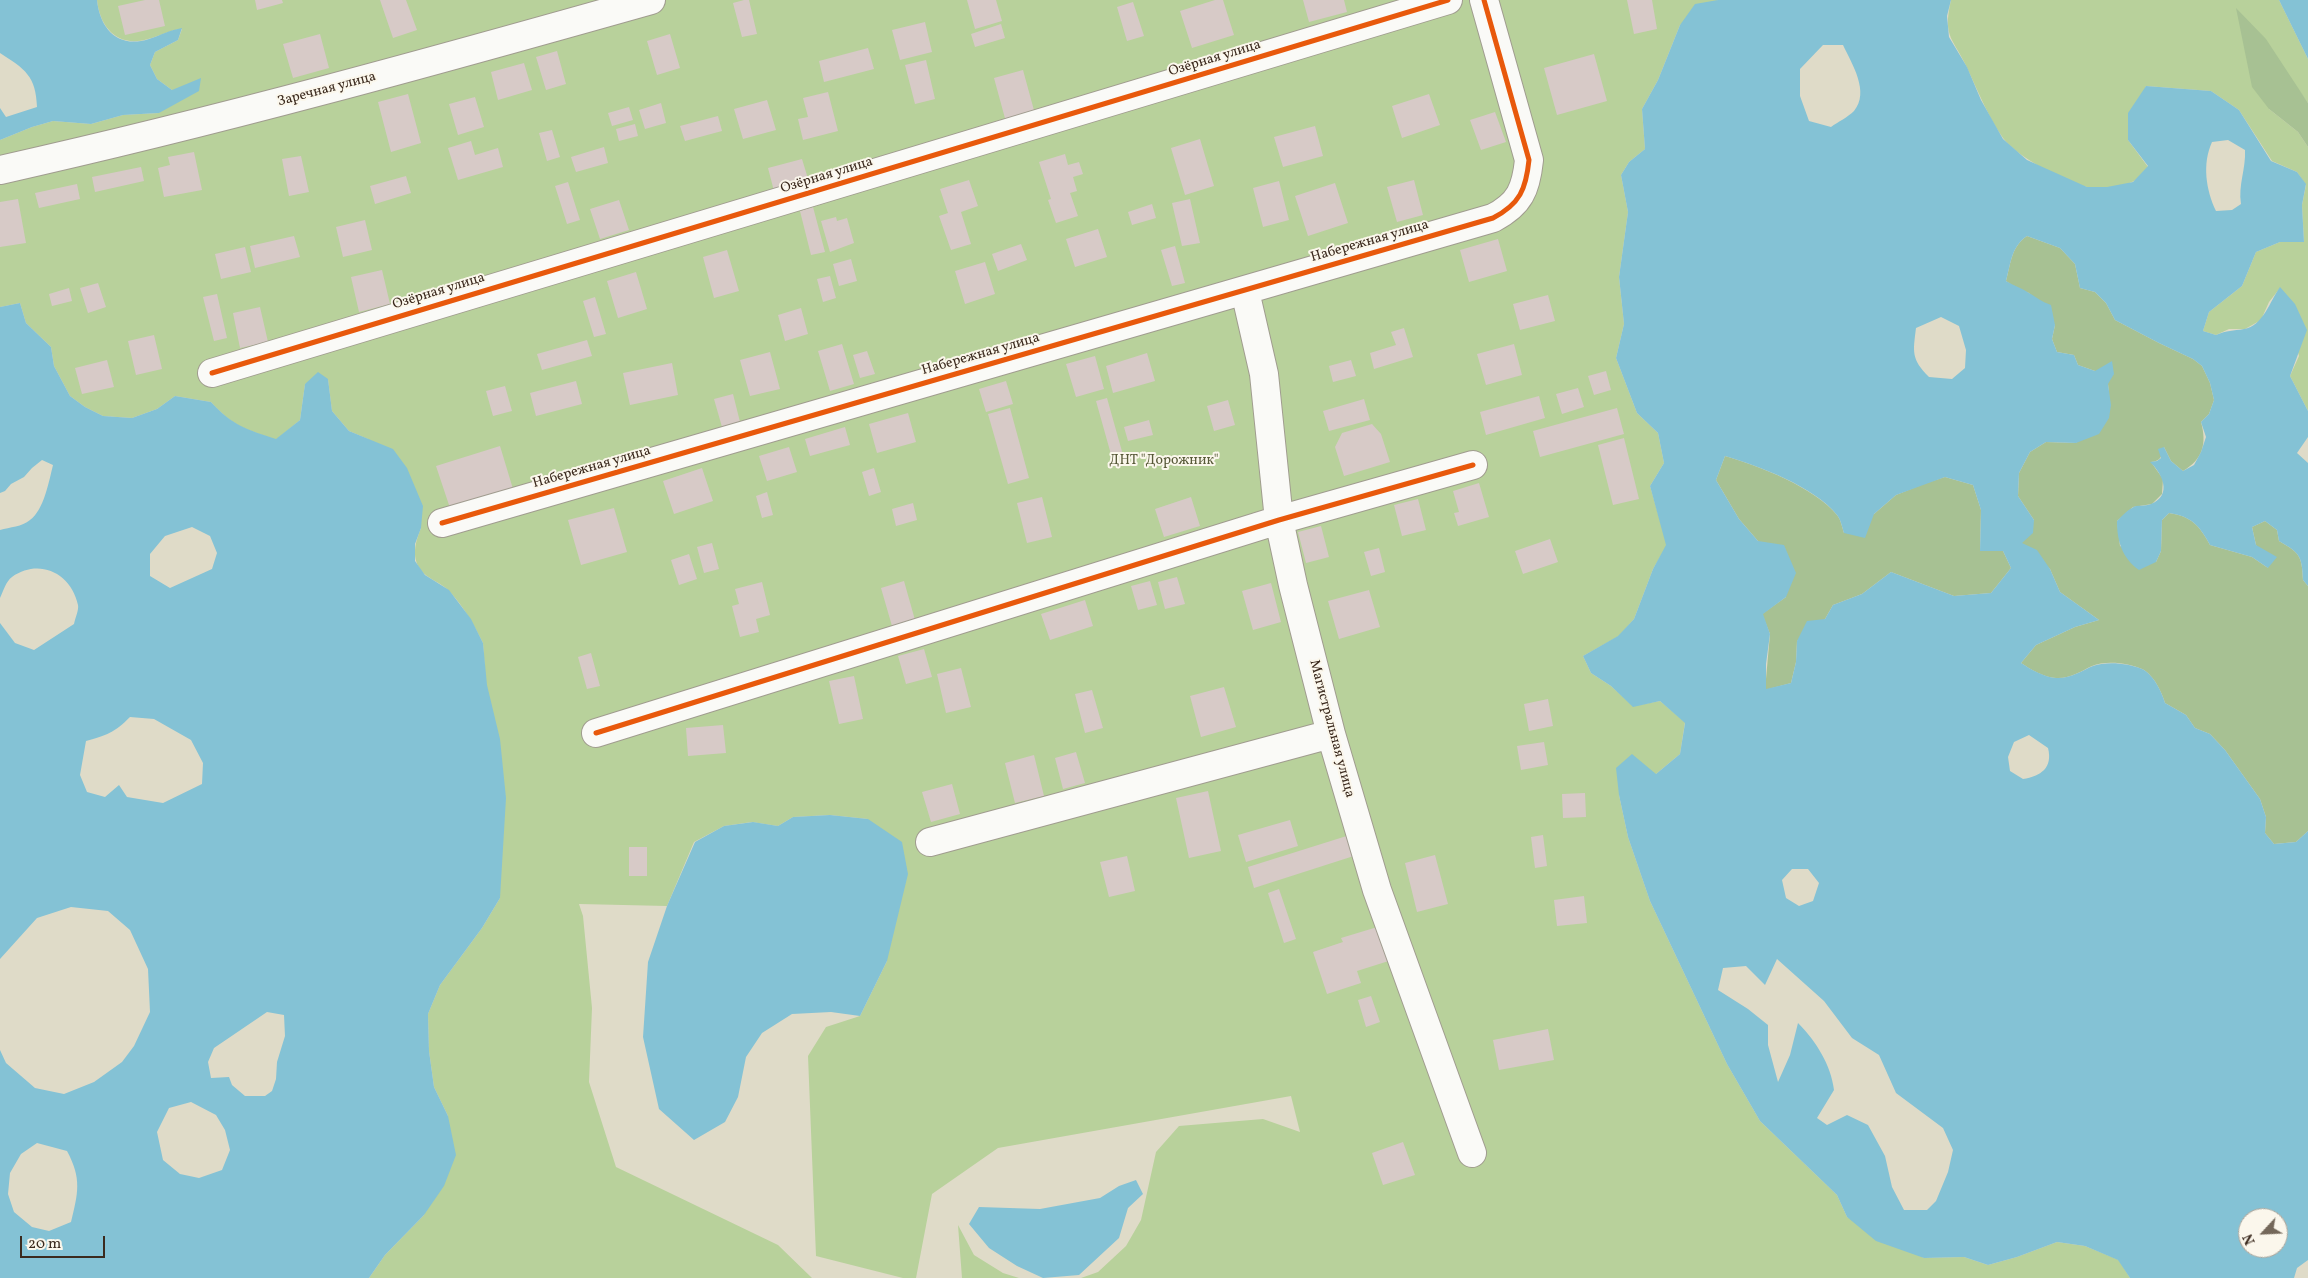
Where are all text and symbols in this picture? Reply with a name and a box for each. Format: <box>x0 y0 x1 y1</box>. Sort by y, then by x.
street label: Озёрная улица <box>1167 37 1263 81</box>
street label: Заречная улица <box>276 69 378 111</box>
street label: Озёрная улица <box>779 154 875 198</box>
street label: Набережная улица <box>1309 217 1431 267</box>
street label: Озёрная улица <box>391 270 487 314</box>
street label: Набережная улица <box>920 330 1042 380</box>
street label: Набережная улица <box>531 443 653 493</box>
park label: ДНТ "Дорожник" <box>1109 453 1219 469</box>
street label: Магистральная улица <box>1305 658 1357 800</box>
north arrow <box>2238 1208 2288 1258</box>
scale bar <box>22 1226 108 1258</box>
text: N <box>2239 1231 2261 1248</box>
text: 20 m <box>28 1234 61 1255</box>

